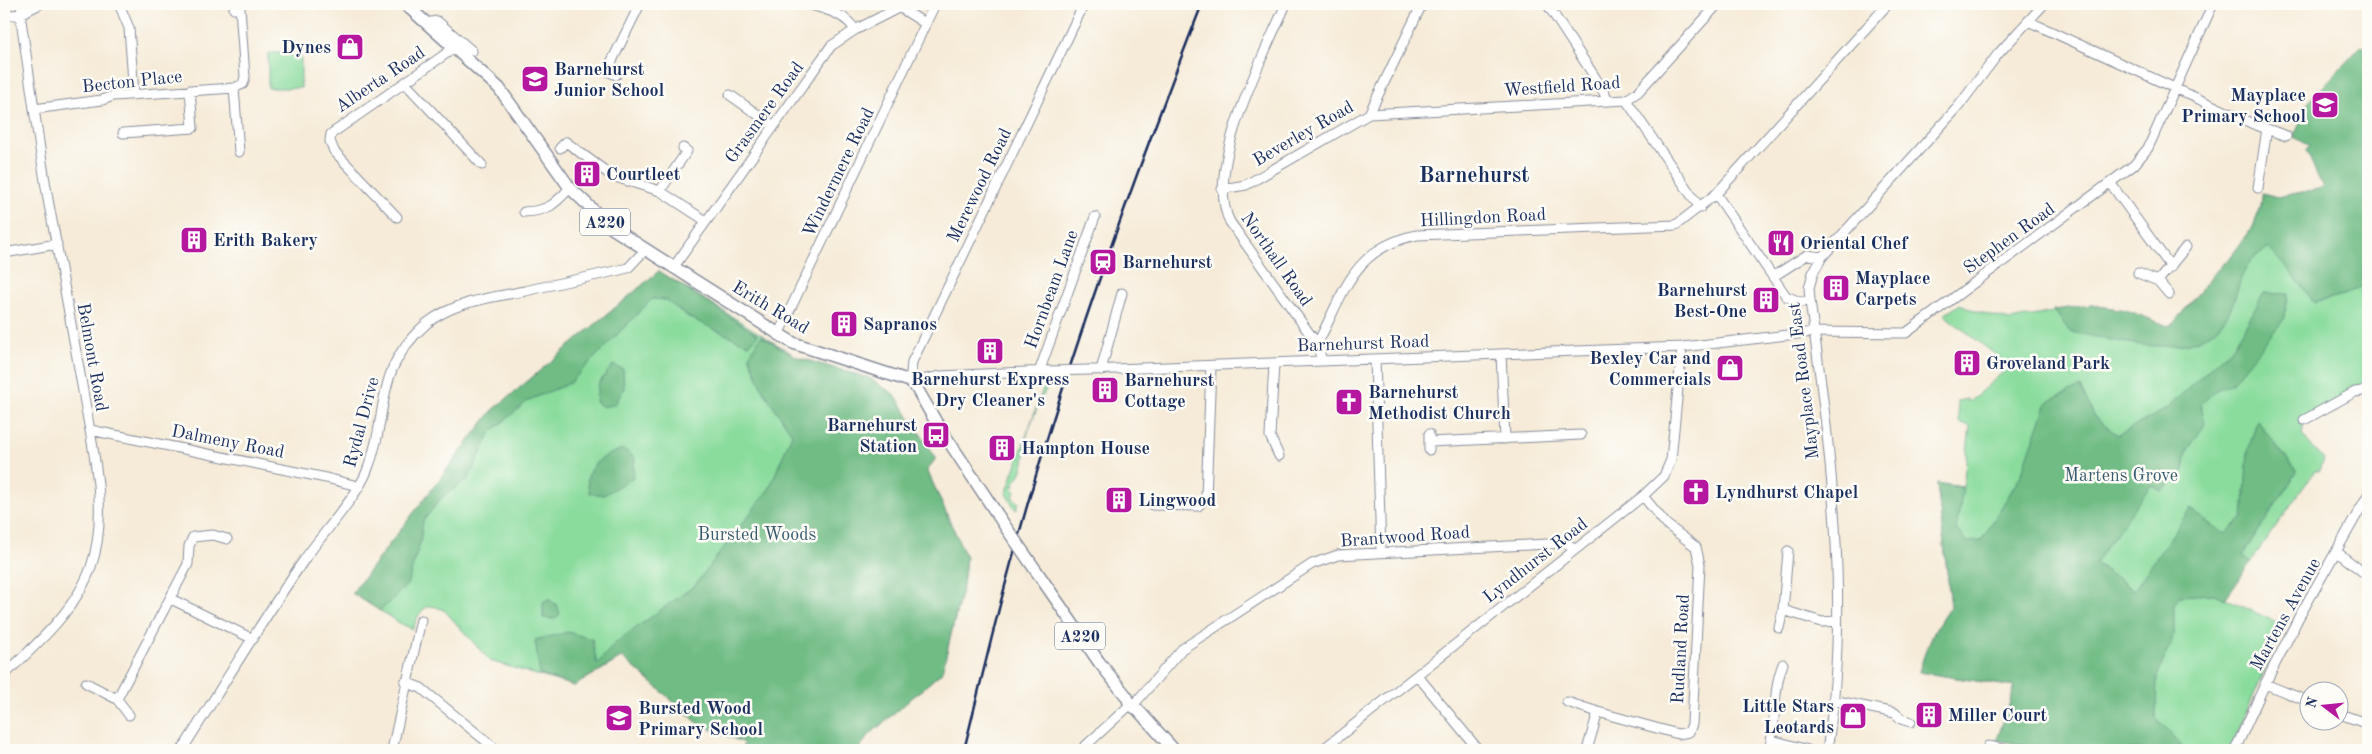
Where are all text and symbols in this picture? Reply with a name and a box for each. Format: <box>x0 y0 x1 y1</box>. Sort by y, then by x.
shop icon: Dynes <box>335 32 365 62</box>
place label: Dynes <box>281 39 331 57</box>
street label: Alberta Road <box>332 43 429 116</box>
street label: Grasmere Road <box>722 59 807 167</box>
place label: Barnehurst Junior School <box>554 61 665 100</box>
school or university icon: Barnehurst Junior School <box>520 64 550 94</box>
street label: Becton Place <box>81 68 183 96</box>
street label: Westfield Road <box>1503 74 1621 100</box>
place label: Mayplace Primary School <box>2181 87 2306 126</box>
school or university icon: Mayplace Primary School <box>2310 90 2340 120</box>
street label: Beverley Road <box>1250 98 1357 170</box>
street label: Windermere Road <box>800 105 878 240</box>
street label: Merewood Road <box>945 126 1015 245</box>
building icon: Courtleet <box>572 159 602 189</box>
district label: Barnehurst <box>1419 165 1529 187</box>
place label: Courtleet <box>606 166 681 184</box>
street label: Stephen Road <box>1961 200 2059 278</box>
street label: Hillingdon Road <box>1420 206 1547 230</box>
road number: A220 <box>580 208 630 236</box>
street label: Northall Road <box>1237 209 1315 310</box>
building icon: Erith Bakery <box>179 225 209 255</box>
street label: Hornbeam Lane <box>1022 228 1082 351</box>
restaurant icon: Oriental Chef <box>1766 228 1796 258</box>
place label: Erith Bakery <box>213 232 318 250</box>
place label: Oriental Chef <box>1800 235 1909 253</box>
station icon: Barnehurst <box>1088 247 1118 277</box>
place label: Barnehurst <box>1122 254 1213 272</box>
place label: Mayplace Carpets <box>1855 270 1931 309</box>
building icon: Mayplace Carpets <box>1821 273 1851 303</box>
street label: Erith Road <box>729 278 812 338</box>
place label: Barnehurst Best-One <box>1657 282 1747 321</box>
building icon: Barnehurst Best-One <box>1751 285 1781 315</box>
street label: Belmont Road <box>74 301 110 413</box>
street label: Mayplace Road East <box>1785 301 1823 460</box>
building icon: Sapranos <box>829 309 859 339</box>
place label: Sapranos <box>863 316 937 334</box>
street label: Barnehurst Road <box>1296 333 1430 355</box>
building icon: Barnehurst Express Dry Cleaner's <box>975 336 1005 366</box>
building icon: Groveland Park <box>1952 348 1982 378</box>
place label: Bexley Car and Commercials <box>1589 350 1711 389</box>
shop icon: Bexley Car and Commercials <box>1715 353 1745 383</box>
place label: Groveland Park <box>1986 355 2110 373</box>
place label: Barnehurst Express Dry Cleaner's <box>911 371 1070 410</box>
place label: Barnehurst Cottage <box>1124 372 1215 411</box>
street label: Rydal Drive <box>341 375 383 470</box>
building icon: Barnehurst Cottage <box>1090 375 1120 405</box>
place label: Barnehurst Methodist Church <box>1368 384 1511 423</box>
church icon: Barnehurst Methodist Church <box>1334 387 1364 417</box>
place label: Barnehurst Station <box>827 417 917 456</box>
bus stop icon: Barnehurst Station <box>921 420 951 450</box>
street label: Dalmeny Road <box>170 422 286 462</box>
building icon: Hampton House <box>987 433 1017 463</box>
place label: Hampton House <box>1021 440 1150 458</box>
park label: Martens Grove <box>2064 467 2178 485</box>
church icon: Lyndhurst Chapel <box>1681 477 1711 507</box>
place label: Lyndhurst Chapel <box>1715 484 1859 502</box>
building icon: Lingwood <box>1104 485 1134 515</box>
place label: Lingwood <box>1138 492 1216 510</box>
street label: Lyndhurst Road <box>1480 515 1591 607</box>
street label: Brantwood Road <box>1339 523 1471 551</box>
park label: Bursted Woods <box>698 526 817 544</box>
street label: Martens Avenue <box>2248 555 2324 674</box>
street label: Rudland Road <box>1669 594 1693 704</box>
road number: A220 <box>1055 622 1105 650</box>
north arrow <box>2300 682 2350 732</box>
text: N <box>2304 695 2321 710</box>
place label: Little Stars Leotards <box>1742 698 1834 737</box>
place label: Bursted Wood Primary School <box>638 700 763 739</box>
building icon: Miller Court <box>1914 700 1944 730</box>
shop icon: Little Stars Leotards <box>1838 701 1868 731</box>
school or university icon: Bursted Wood Primary School <box>604 703 634 733</box>
place label: Miller Court <box>1948 707 2047 725</box>

